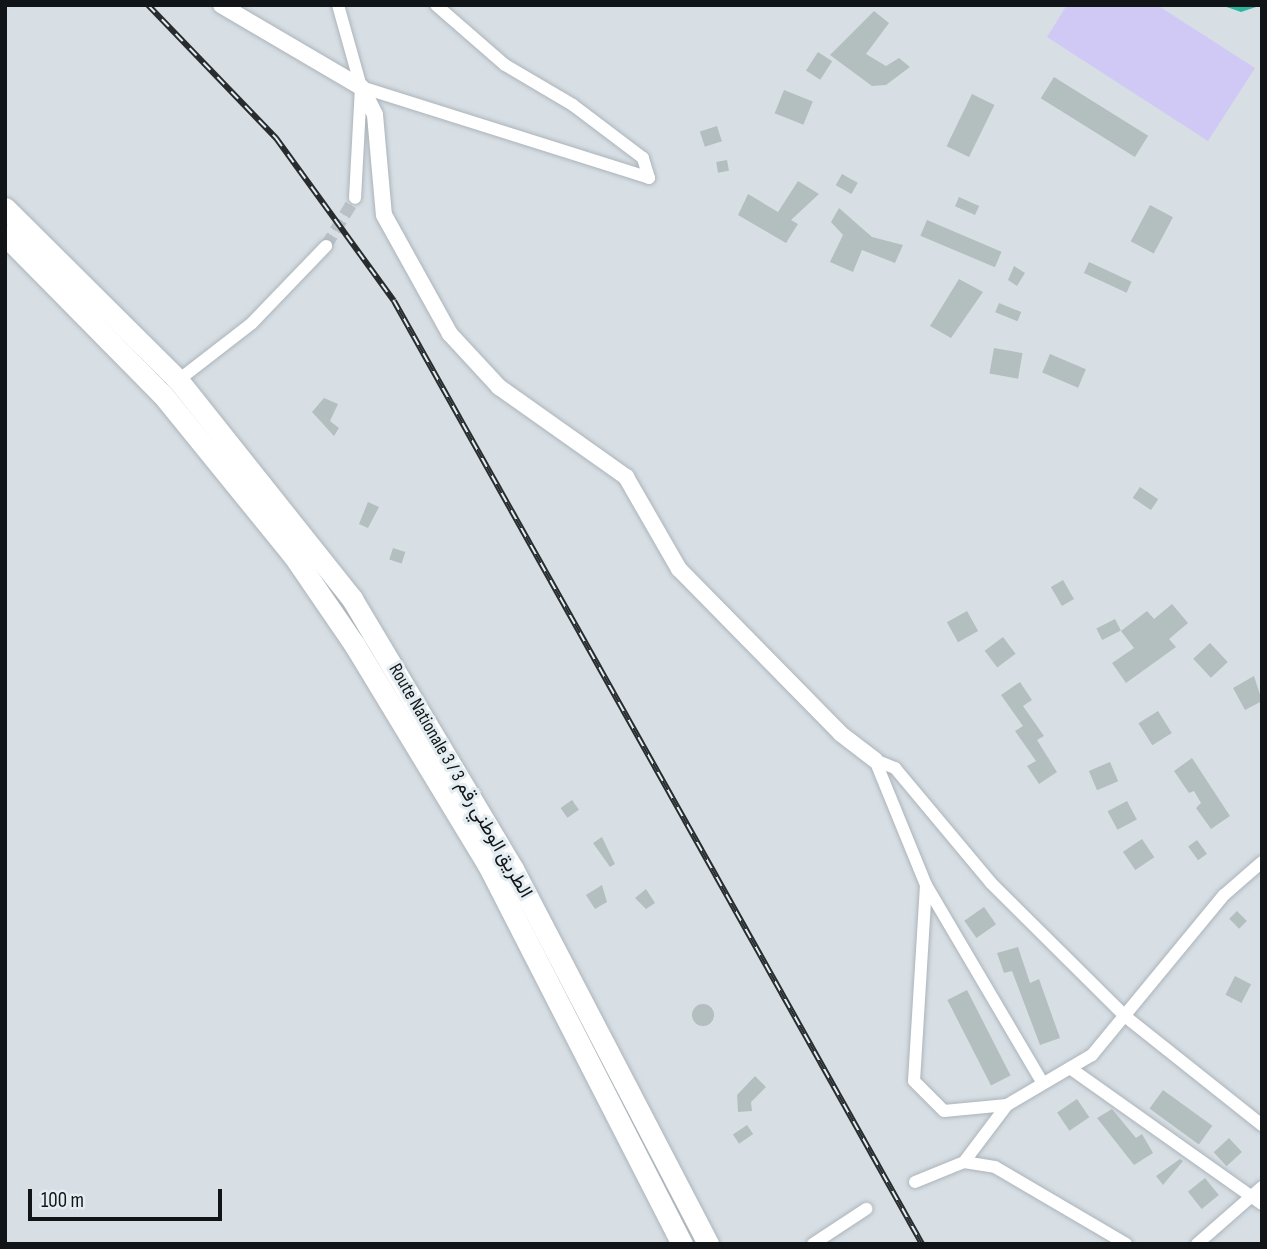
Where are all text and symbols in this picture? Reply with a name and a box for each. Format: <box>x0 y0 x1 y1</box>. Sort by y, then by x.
street label: Route Nationale 3 / الطريق الوطني رقم 3 <box>383 660 537 902</box>
scale bar <box>32 1176 226 1220</box>
text: 100 m <box>41 1188 84 1213</box>

